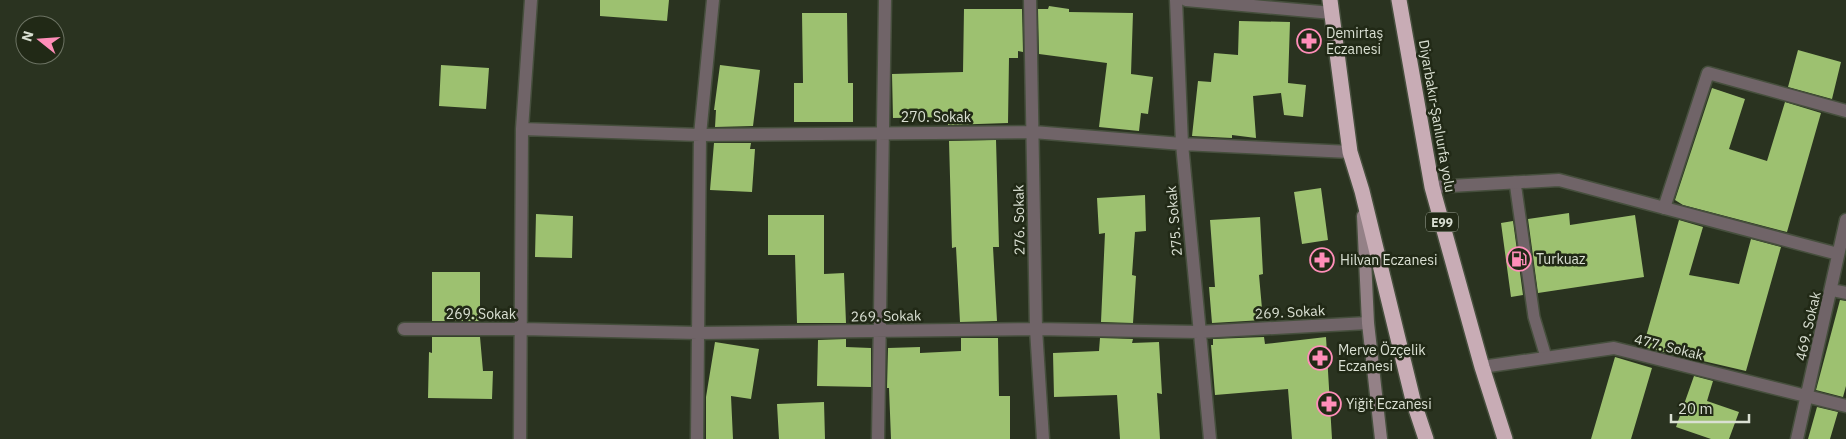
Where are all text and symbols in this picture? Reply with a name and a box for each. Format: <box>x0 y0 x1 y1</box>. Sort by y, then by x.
north arrow <box>15 15 65 65</box>
place label: Demirtaş Eczanesi <box>1326 24 1383 58</box>
pharmacy icon: Demirtaş Eczanesi <box>1296 28 1322 54</box>
text: N <box>17 29 38 44</box>
street label: Diyarbakır-Şanlıurfa yolu <box>1415 38 1459 194</box>
street label: 270. Sokak <box>901 108 972 126</box>
street label: 276. Sokak <box>1009 184 1029 255</box>
street label: 275. Sokak <box>1162 185 1186 257</box>
road number: E99 <box>1426 212 1458 232</box>
fuel station icon: Turkuaz <box>1506 246 1532 272</box>
pharmacy icon: Hilvan Eczanesi <box>1309 247 1335 273</box>
place label: Turkuaz <box>1536 250 1586 268</box>
place label: Hilvan Eczanesi <box>1340 251 1438 269</box>
street label: 469. Sokak <box>1791 289 1825 362</box>
street label: 269. Sokak <box>1254 301 1326 323</box>
street label: 269. Sokak <box>446 305 517 323</box>
street label: 269. Sokak <box>851 306 922 326</box>
street label: 477. Sokak <box>1633 330 1706 364</box>
place label: Merve Özçelik Eczanesi <box>1338 341 1426 375</box>
pharmacy icon: Merve Özçelik Eczanesi <box>1307 345 1333 371</box>
pharmacy icon: Yiğit Eczanesi <box>1316 391 1342 417</box>
scale bar <box>1671 392 1748 424</box>
place label: Yiğit Eczanesi <box>1346 395 1432 413</box>
text: 20 m <box>1678 399 1713 418</box>

